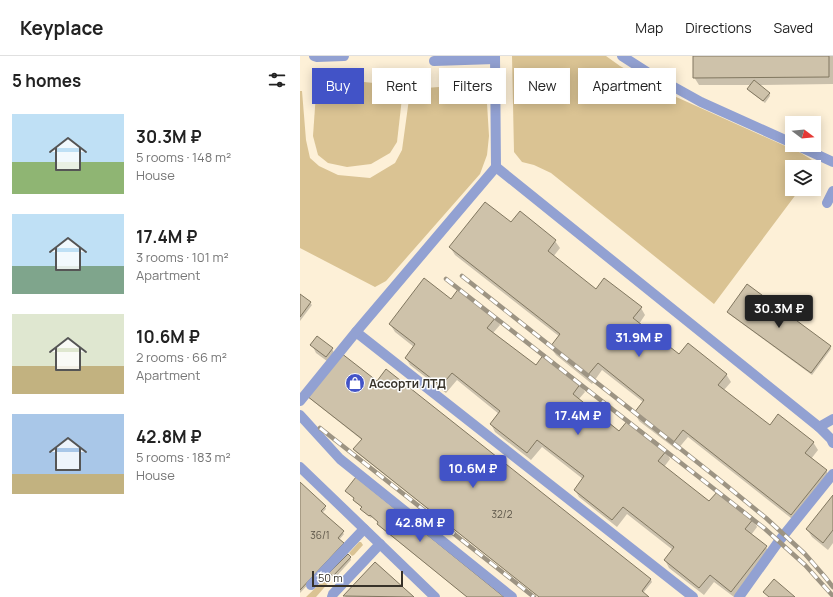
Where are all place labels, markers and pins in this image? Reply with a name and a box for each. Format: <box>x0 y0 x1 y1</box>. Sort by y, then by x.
pin: 30.3M ₽ <box>742 295 816 329</box>
pin: 31.9M ₽ <box>602 324 676 358</box>
shop icon: Ассорти ЛТД <box>344 372 366 394</box>
place label: Ассорти ЛТД <box>369 375 446 392</box>
pin: 17.4M ₽ <box>541 402 615 436</box>
pin: 10.6M ₽ <box>436 455 510 489</box>
pin: 42.8M ₽ <box>383 509 457 543</box>

